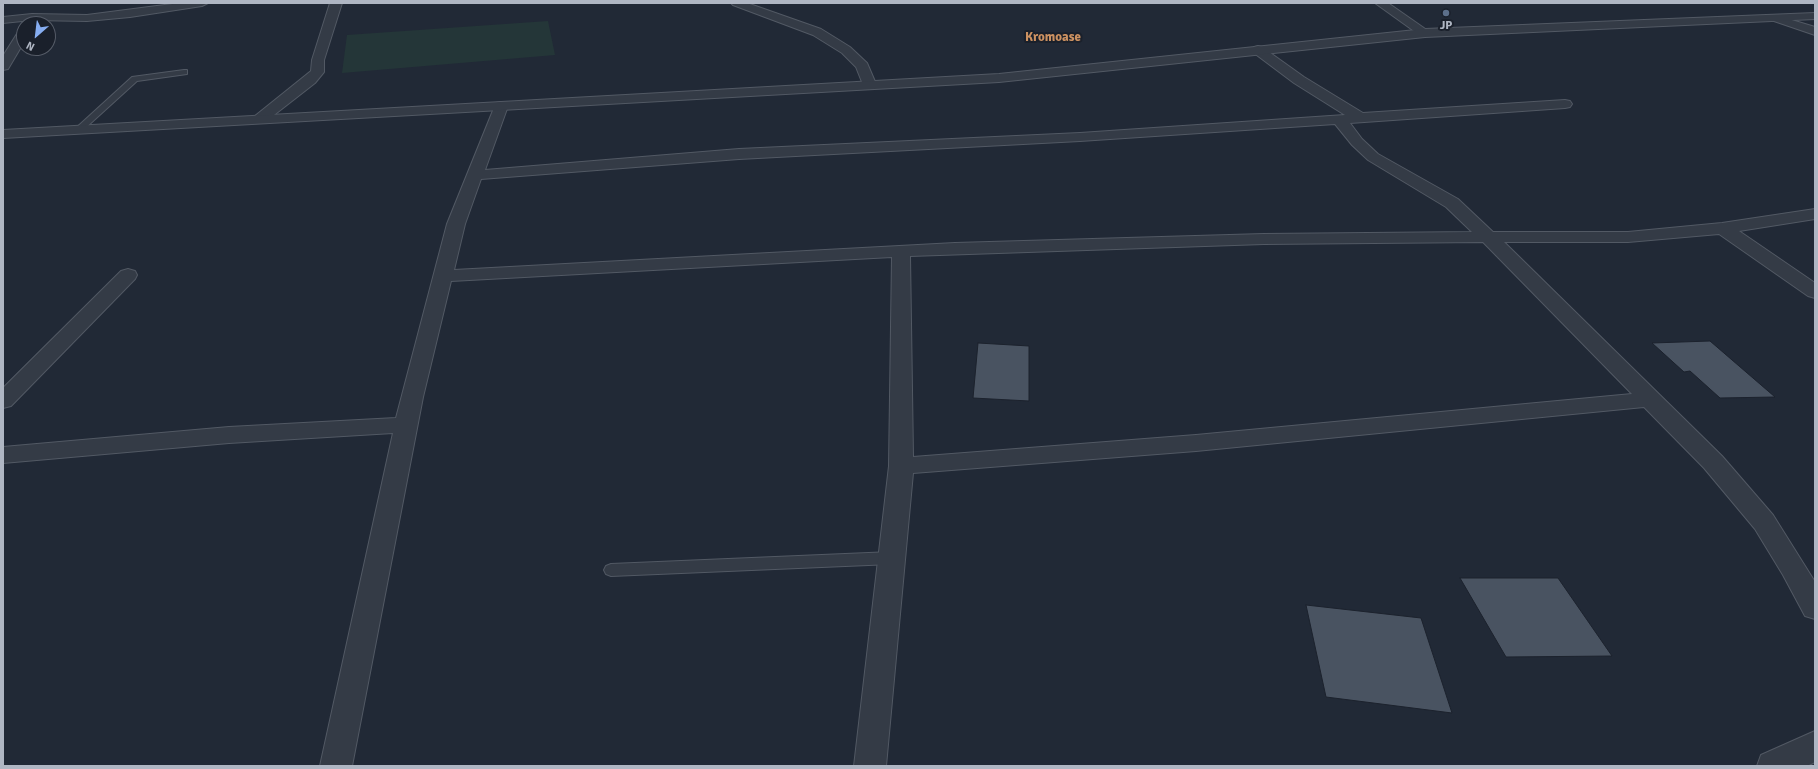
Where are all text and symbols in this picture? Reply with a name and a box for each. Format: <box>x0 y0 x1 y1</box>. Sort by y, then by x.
marker: JP <box>1441 8 1451 18</box>
north arrow <box>16 16 56 56</box>
place label: JP <box>1440 19 1452 33</box>
district label: Kromoase <box>1025 30 1081 46</box>
text: N <box>24 39 37 54</box>

